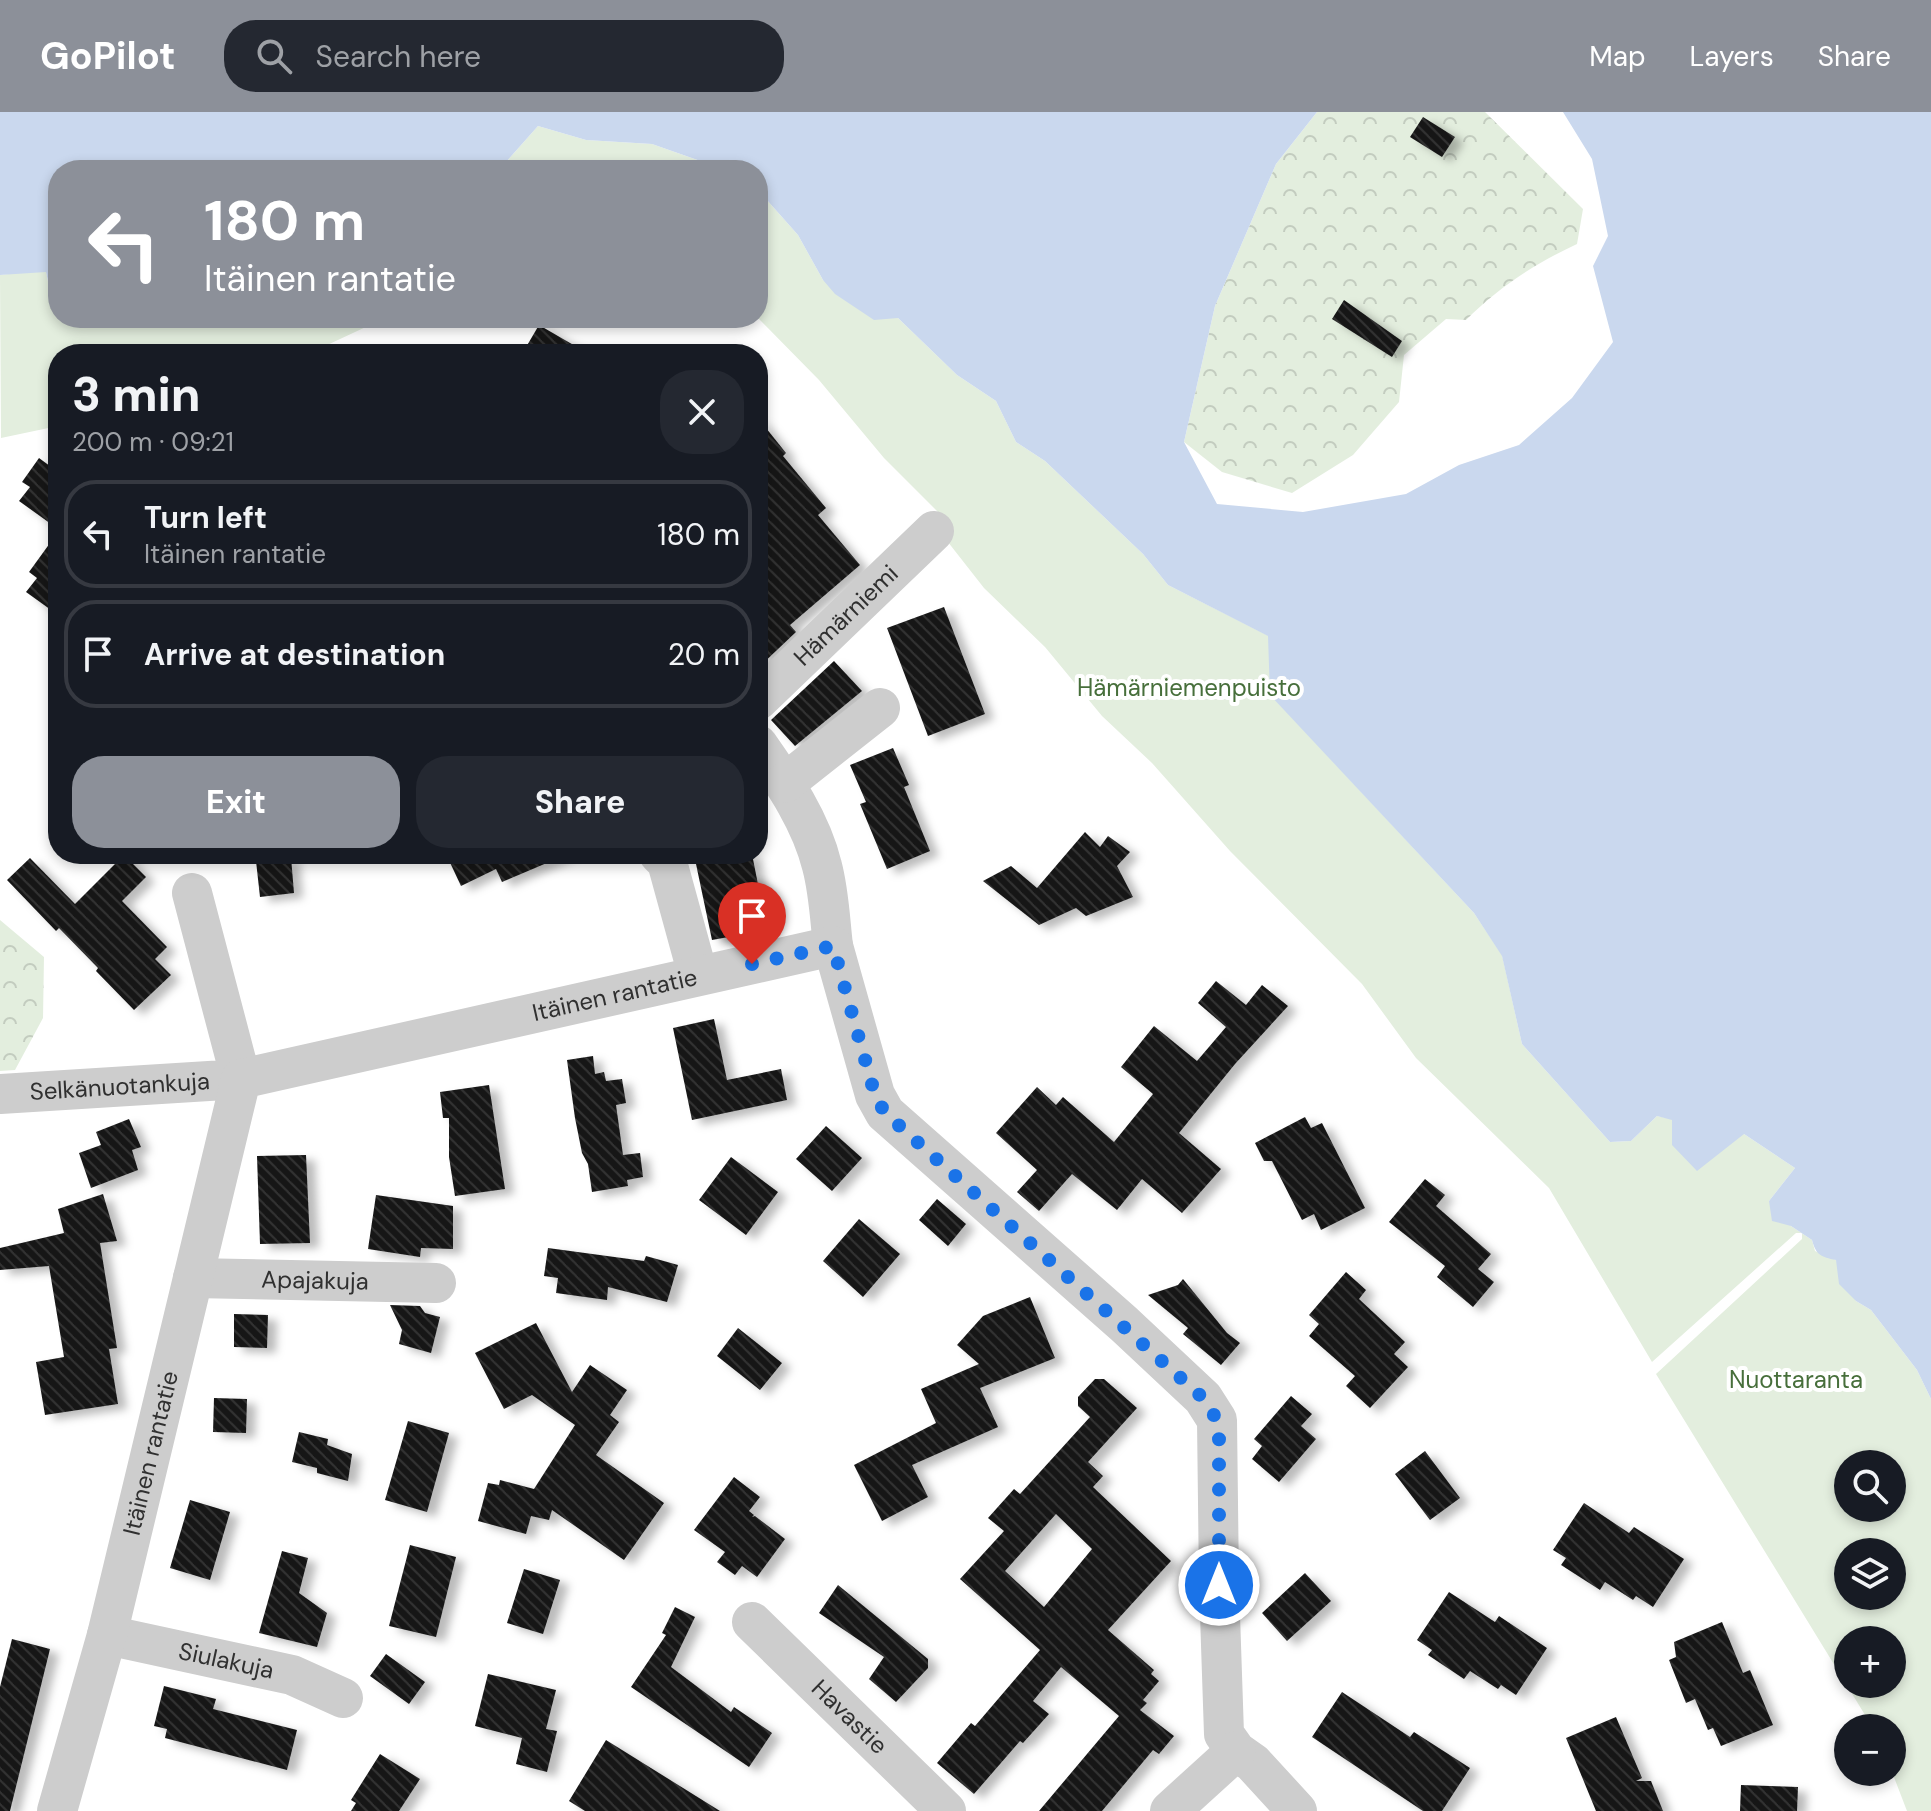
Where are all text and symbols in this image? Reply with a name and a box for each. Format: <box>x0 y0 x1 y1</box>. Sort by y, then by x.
search box <box>224 20 784 92</box>
text: GoPilot <box>40 31 176 81</box>
icon: search <box>252 34 296 78</box>
text: Search here <box>316 37 481 76</box>
text: Map <box>1589 38 1646 75</box>
text: Layers <box>1690 38 1774 75</box>
text: Share <box>1818 38 1891 75</box>
text: 180 m <box>204 184 365 257</box>
icon: left <box>72 192 176 296</box>
text: Itäinen rantatie <box>204 255 456 302</box>
text: 3 min <box>72 363 201 426</box>
button: close <box>660 370 744 454</box>
text: 200 m · 09:21 <box>72 425 234 459</box>
text: Turn left <box>144 498 267 537</box>
icon: left <box>76 512 120 556</box>
text: 180 m <box>657 515 740 554</box>
text: Itäinen rantatie <box>144 537 326 571</box>
street label: Hämärniemi <box>787 558 904 672</box>
icon: arrive <box>76 632 120 676</box>
text: Arrive at destination <box>144 635 445 674</box>
text: 20 m <box>668 635 740 674</box>
park label: Hämärniemenpuisto <box>1077 672 1301 703</box>
button: Exit <box>72 756 400 848</box>
button: Share <box>416 756 744 848</box>
pin <box>718 882 786 964</box>
icon: arrive <box>730 894 774 938</box>
street label: Itäinen rantatie <box>529 961 700 1028</box>
street label: Selkänuotankuja <box>29 1065 211 1107</box>
street label: Apajakuja <box>261 1263 369 1297</box>
park label: Nuottaranta <box>1729 1364 1863 1395</box>
street label: Itäinen rantatie <box>116 1368 185 1538</box>
map controls <box>1834 1450 1906 1786</box>
button: search <box>1834 1450 1906 1522</box>
button: layers <box>1834 1538 1906 1610</box>
position arrow <box>1177 1543 1261 1627</box>
button: + <box>1834 1626 1906 1698</box>
street label: Siulakuja <box>176 1635 277 1686</box>
street label: Havastie <box>805 1672 894 1761</box>
button: − <box>1834 1714 1906 1786</box>

